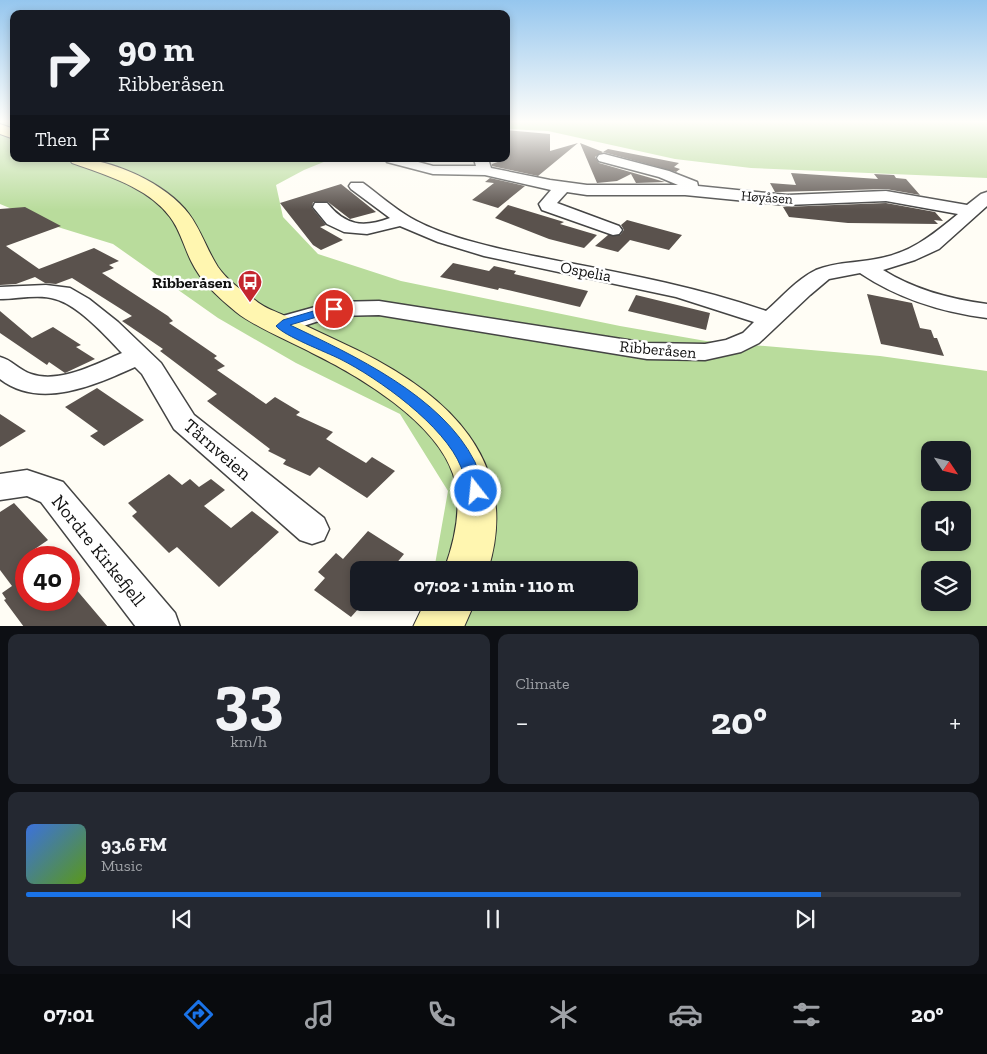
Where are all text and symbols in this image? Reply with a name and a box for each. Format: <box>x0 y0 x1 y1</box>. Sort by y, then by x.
text: 90 m <box>118 28 194 70</box>
icon: right <box>35 30 100 95</box>
text: Ribberåsen <box>118 70 224 97</box>
icon: arrive <box>87 125 115 153</box>
text: Then <box>35 128 77 151</box>
street label: Høyåsen <box>740 187 793 208</box>
street label: Ospelia <box>559 257 613 286</box>
bus stop icon: Ribberåsen <box>237 269 263 303</box>
place label: Ribberåsen <box>152 273 232 292</box>
pin <box>313 288 355 330</box>
icon: arrive <box>320 295 348 323</box>
street label: Ribberåsen <box>619 337 698 362</box>
street label: Tårnveien <box>179 414 256 485</box>
north arrow <box>921 441 971 491</box>
map controls <box>921 441 971 611</box>
position arrow <box>449 464 501 516</box>
street label: Nordre Kirkefjell <box>47 490 150 610</box>
button: sound <box>921 501 971 551</box>
speed limit sign: 40 <box>15 546 80 611</box>
button: layers <box>921 561 971 611</box>
text: 07:02 · 1 min · 110 m <box>414 574 574 597</box>
text: 33 <box>214 660 283 738</box>
text: Climate <box>516 674 570 693</box>
text: 20° <box>711 698 767 744</box>
text: − <box>516 706 529 739</box>
text: + <box>949 706 961 739</box>
text: km/h <box>230 732 267 751</box>
text: 93.6 FM <box>101 833 167 856</box>
text: Music <box>101 856 143 875</box>
icon: previous <box>168 905 196 933</box>
icon: pause <box>479 905 507 933</box>
icon: next <box>791 905 819 933</box>
icon: directions <box>181 997 216 1032</box>
icon: music <box>302 997 337 1032</box>
icon: phone <box>424 997 459 1032</box>
icon: climate <box>546 997 581 1032</box>
icon: car <box>668 997 703 1032</box>
icon: filters <box>789 997 824 1032</box>
text: 07:01 <box>43 1001 94 1028</box>
text: 20° <box>911 1001 944 1028</box>

